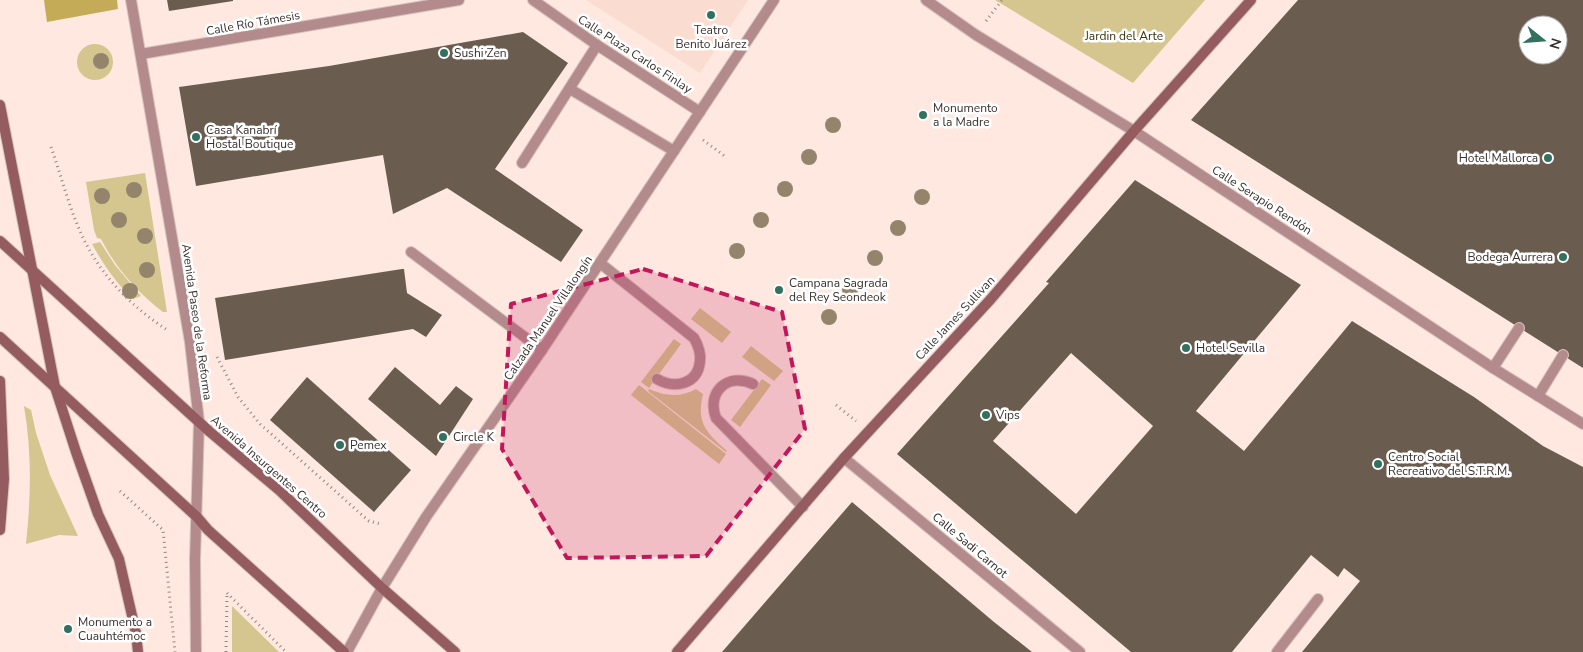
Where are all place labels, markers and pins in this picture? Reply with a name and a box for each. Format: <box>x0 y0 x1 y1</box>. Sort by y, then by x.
marker: Teatro Benito Juárez <box>705 9 717 21</box>
place label: Teatro Benito Juárez <box>675 22 747 52</box>
place label: Sushi Zen <box>454 45 507 61</box>
marker: Sushi Zen <box>438 47 450 59</box>
place label: Monumento a la Madre <box>933 100 998 130</box>
marker: Monumento a la Madre <box>917 109 929 121</box>
place label: Casa Kanabrí Hostal Boutique <box>206 122 293 152</box>
marker: Casa Kanabrí Hostal Boutique <box>190 131 202 143</box>
place label: Hotel Mallorca <box>1459 150 1538 166</box>
marker: Hotel Mallorca <box>1542 152 1554 164</box>
place label: Bodega Aurrera <box>1467 249 1553 265</box>
marker: Bodega Aurrera <box>1557 251 1569 263</box>
place label: Campana Sagrada del Rey Seondeok <box>789 275 888 305</box>
marker: Campana Sagrada del Rey Seondeok <box>773 284 785 296</box>
place label: Hotel Sevilla <box>1196 340 1265 356</box>
marker: Hotel Sevilla <box>1180 342 1192 354</box>
place label: Vips <box>995 407 1020 423</box>
marker: Vips <box>980 409 992 421</box>
place label: Circle K <box>453 429 495 445</box>
marker: Circle K <box>437 431 449 443</box>
place label: Pemex <box>350 437 387 453</box>
marker: Pemex <box>334 439 346 451</box>
place label: Centro Social Recreativo del S.T.R.M. <box>1388 449 1510 479</box>
marker: Centro Social Recreativo del S.T.R.M. <box>1372 458 1384 470</box>
place label: Monumento a Cuauhtémoc <box>78 614 152 644</box>
marker: Monumento a Cuauhtémoc <box>62 623 74 635</box>

